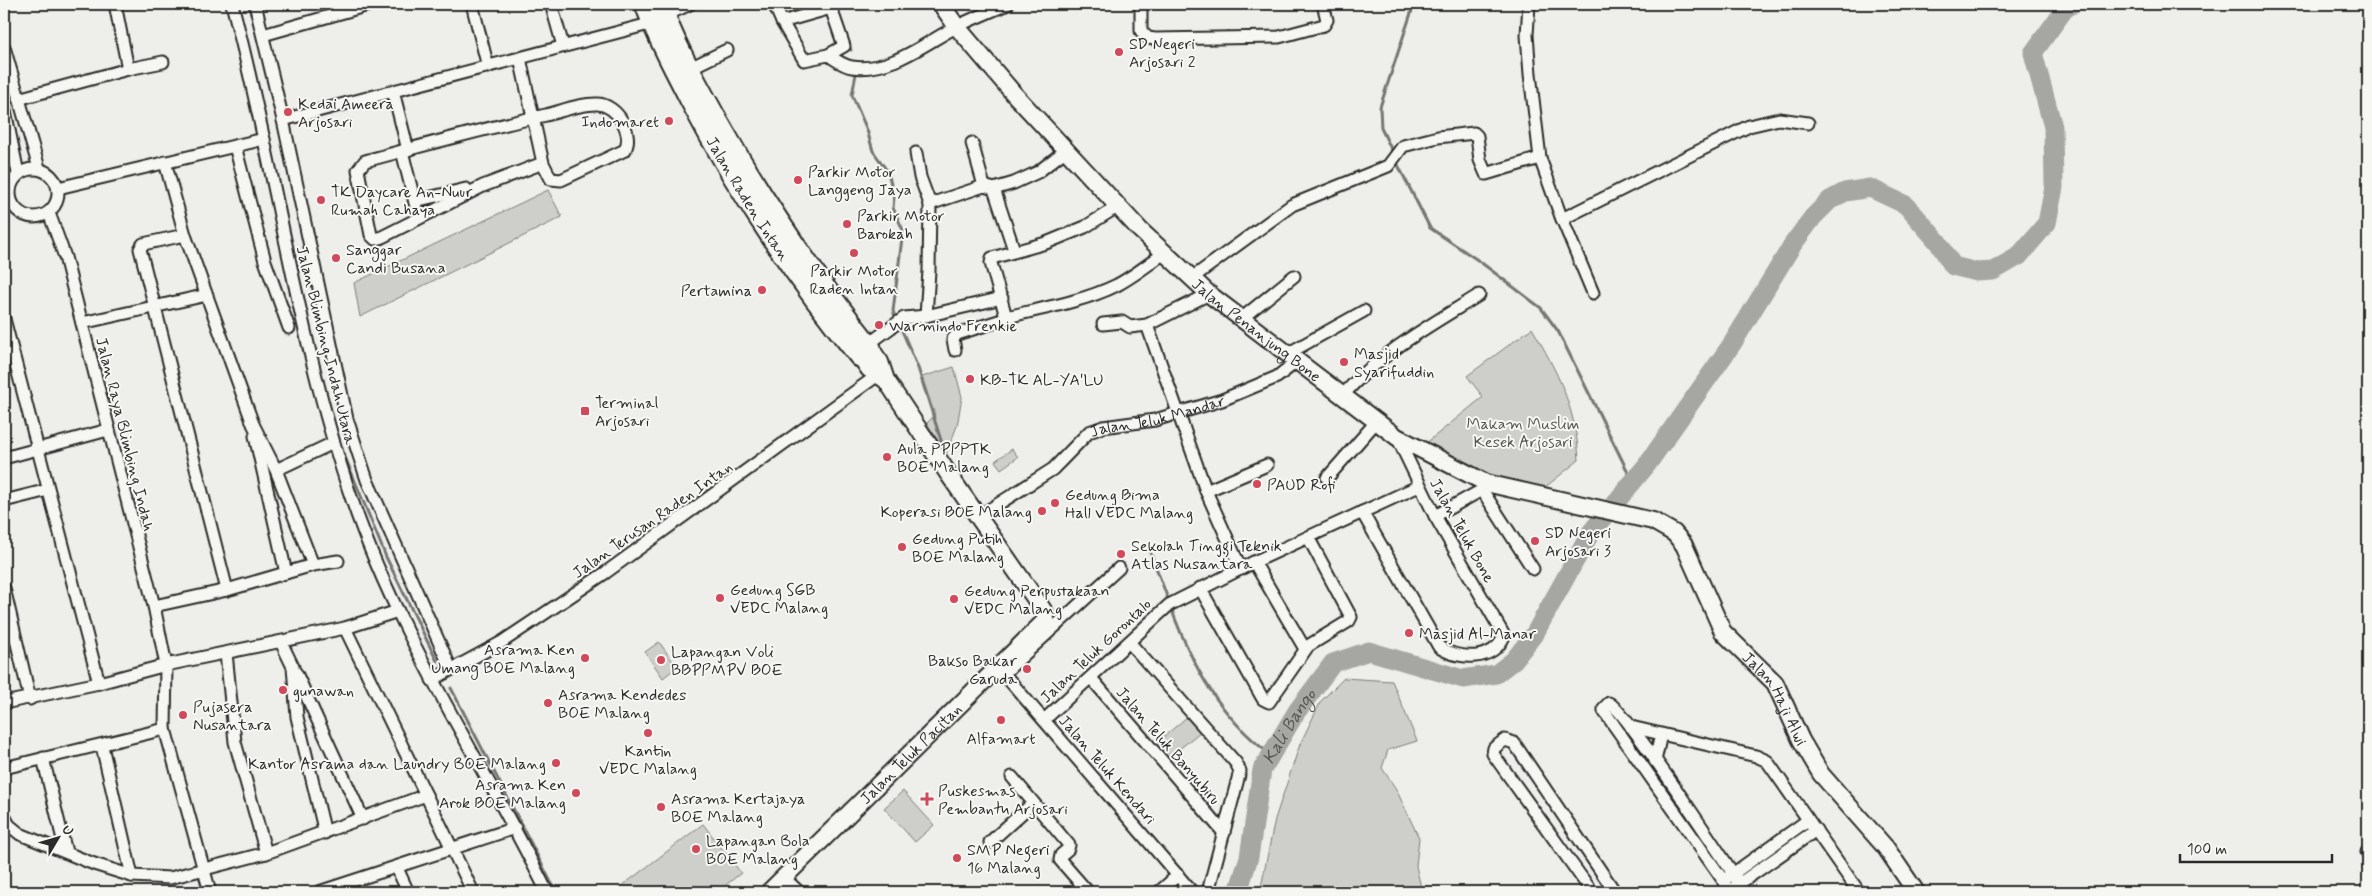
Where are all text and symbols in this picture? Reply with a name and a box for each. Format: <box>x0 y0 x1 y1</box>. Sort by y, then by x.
place label: SD Negeri Arjosari 2 <box>1129 34 1196 73</box>
marker: SD Negeri Arjosari 2 <box>1113 46 1125 58</box>
place label: Kedai Ameera Arjosari <box>298 94 394 133</box>
marker: Kedai Ameera Arjosari <box>282 106 294 118</box>
place label: Indomaret <box>581 112 659 133</box>
marker: Indomaret <box>663 115 675 127</box>
street label: Jalan Raden Intan <box>701 133 794 266</box>
place label: Parkir Motor Langgeng Jaya <box>808 162 912 202</box>
marker: Parkir Motor Langgeng Jaya <box>792 174 804 186</box>
place label: TK Daycare An-Nuur Rumah Cahaya <box>331 182 473 221</box>
marker: TK Daycare An-Nuur Rumah Cahaya <box>315 194 327 206</box>
place label: Parkir Motor Barokah <box>857 206 945 245</box>
marker: Parkir Motor Barokah <box>841 218 853 230</box>
place label: Sanggar Candi Busana <box>346 240 446 279</box>
street label: Jalan Blimbing Indah Utara <box>291 244 361 447</box>
marker: Parkir Motor Raden Intan <box>848 247 860 259</box>
marker: Sanggar Candi Busana <box>330 252 342 264</box>
place label: Parkir Motor Raden Intan <box>810 261 899 300</box>
street label: Jalan Penanjung Bone <box>1187 274 1325 387</box>
place label: Pertamina <box>681 281 752 302</box>
marker: Pertamina <box>756 284 768 296</box>
place label: Warmindo Frenkie <box>889 316 1017 337</box>
marker: Warmindo Frenkie <box>873 319 885 331</box>
street label: Jalan Raya Blimbing Indah <box>90 335 159 534</box>
place label: Masjid Syarifuddin <box>1354 344 1434 383</box>
marker: Masjid Syarifuddin <box>1338 356 1350 368</box>
place label: KB-TK AL-YA'LU <box>980 370 1104 391</box>
marker: KB-TK AL-YA'LU <box>964 373 976 385</box>
street label: Jalan Teluk Mandar <box>1087 391 1228 443</box>
place label: Terminal Arjosari <box>595 393 659 432</box>
marker: Terminal Arjosari <box>579 405 591 417</box>
park label: Makam Muslim Kesek Arjosari <box>1466 414 1580 453</box>
place label: Aula PPPPTK BOE Malang <box>897 439 992 478</box>
marker: Aula PPPPTK BOE Malang <box>881 451 893 463</box>
street label: Jalan Terusan Raden Intan <box>569 457 737 584</box>
place label: PAUD Rofi <box>1267 475 1336 496</box>
street label: Jalan Teluk Bone <box>1424 475 1499 587</box>
marker: PAUD Rofi <box>1251 478 1263 490</box>
place label: Gedung Bima Hall VEDC Malang <box>1065 485 1193 524</box>
marker: Gedung Bima Hall VEDC Malang <box>1049 497 1061 509</box>
place label: Koperasi BOE Malang <box>880 502 1032 523</box>
marker: Koperasi BOE Malang <box>1036 505 1048 517</box>
place label: SD Negeri Arjosari 3 <box>1545 523 1611 562</box>
place label: Gedung Putih BOE Malang <box>912 529 1004 568</box>
marker: SD Negeri Arjosari 3 <box>1529 535 1541 547</box>
place label: Sekolah Tinggi Teknik Atlas Nusantara <box>1131 536 1282 575</box>
marker: Gedung Putih BOE Malang <box>896 541 908 553</box>
marker: Sekolah Tinggi Teknik Atlas Nusantara <box>1115 548 1127 560</box>
place label: Gedung SGB VEDC Malang <box>730 580 828 619</box>
place label: Gedung Perpustakaan VEDC Malang <box>964 581 1109 620</box>
marker: Gedung SGB VEDC Malang <box>714 592 726 604</box>
marker: Gedung Perpustakaan VEDC Malang <box>948 593 960 605</box>
street label: Jalan Teluk Gorontalo <box>1036 594 1156 708</box>
place label: Masjid Al-Manar <box>1419 624 1536 645</box>
marker: Masjid Al-Manar <box>1403 627 1415 639</box>
place label: Asrama Ken Umang BOE Malang <box>431 640 575 680</box>
place label: Lapangan Voli BBPPMPV BOE <box>671 642 783 681</box>
street label: Jalan Haji Alwi <box>1737 648 1811 750</box>
place label: Bakso Bakar Garuda <box>928 651 1018 690</box>
marker: Asrama Ken Umang BOE Malang <box>579 652 591 664</box>
marker: Lapangan Voli BBPPMPV BOE <box>655 654 667 666</box>
marker: Bakso Bakar Garuda <box>1021 663 1033 675</box>
place label: gunawan <box>293 681 354 702</box>
street label: Jalan Teluk Banyubiru <box>1111 683 1225 809</box>
marker: gunawan <box>277 684 289 696</box>
water label: Kali Bango <box>1257 684 1323 769</box>
place label: Asrama Kendedes BOE Malang <box>558 685 686 724</box>
place label: Pujasera Nusantara <box>193 697 272 736</box>
marker: Asrama Kendedes BOE Malang <box>542 697 554 709</box>
street label: Jalan Teluk Pacitan <box>856 699 967 809</box>
marker: Pujasera Nusantara <box>177 709 189 721</box>
street label: Jalan Teluk Kendari <box>1054 711 1160 829</box>
marker: Alfamart <box>995 714 1007 726</box>
marker: Kantin VEDC Malang <box>642 727 654 739</box>
place label: Alfamart <box>967 729 1036 750</box>
place label: Kantin VEDC Malang <box>599 741 697 780</box>
place label: Kantor Asrama dan Laundry BOE Malang <box>248 754 546 775</box>
marker: Kantor Asrama dan Laundry BOE Malang <box>550 757 562 769</box>
place label: Asrama Ken Arok BOE Malang <box>439 775 566 814</box>
place label: Puskesmas Pembantu Arjosari <box>938 781 1068 820</box>
marker: Asrama Ken Arok BOE Malang <box>570 787 582 799</box>
place label: Asrama Kertajaya BOE Malang <box>671 789 805 828</box>
marker: Puskesmas Pembantu Arjosari <box>920 792 934 806</box>
marker: Asrama Kertajaya BOE Malang <box>655 801 667 813</box>
north arrow <box>32 814 82 864</box>
text: U <box>58 821 77 840</box>
place label: Lapangan Bola BOE Malang <box>706 831 810 870</box>
scale bar <box>2180 831 2332 863</box>
place label: SMP Negeri 16 Malang <box>967 840 1050 879</box>
text: 100 m <box>2187 840 2227 860</box>
marker: Lapangan Bola BOE Malang <box>690 843 702 855</box>
marker: SMP Negeri 16 Malang <box>951 852 963 864</box>

